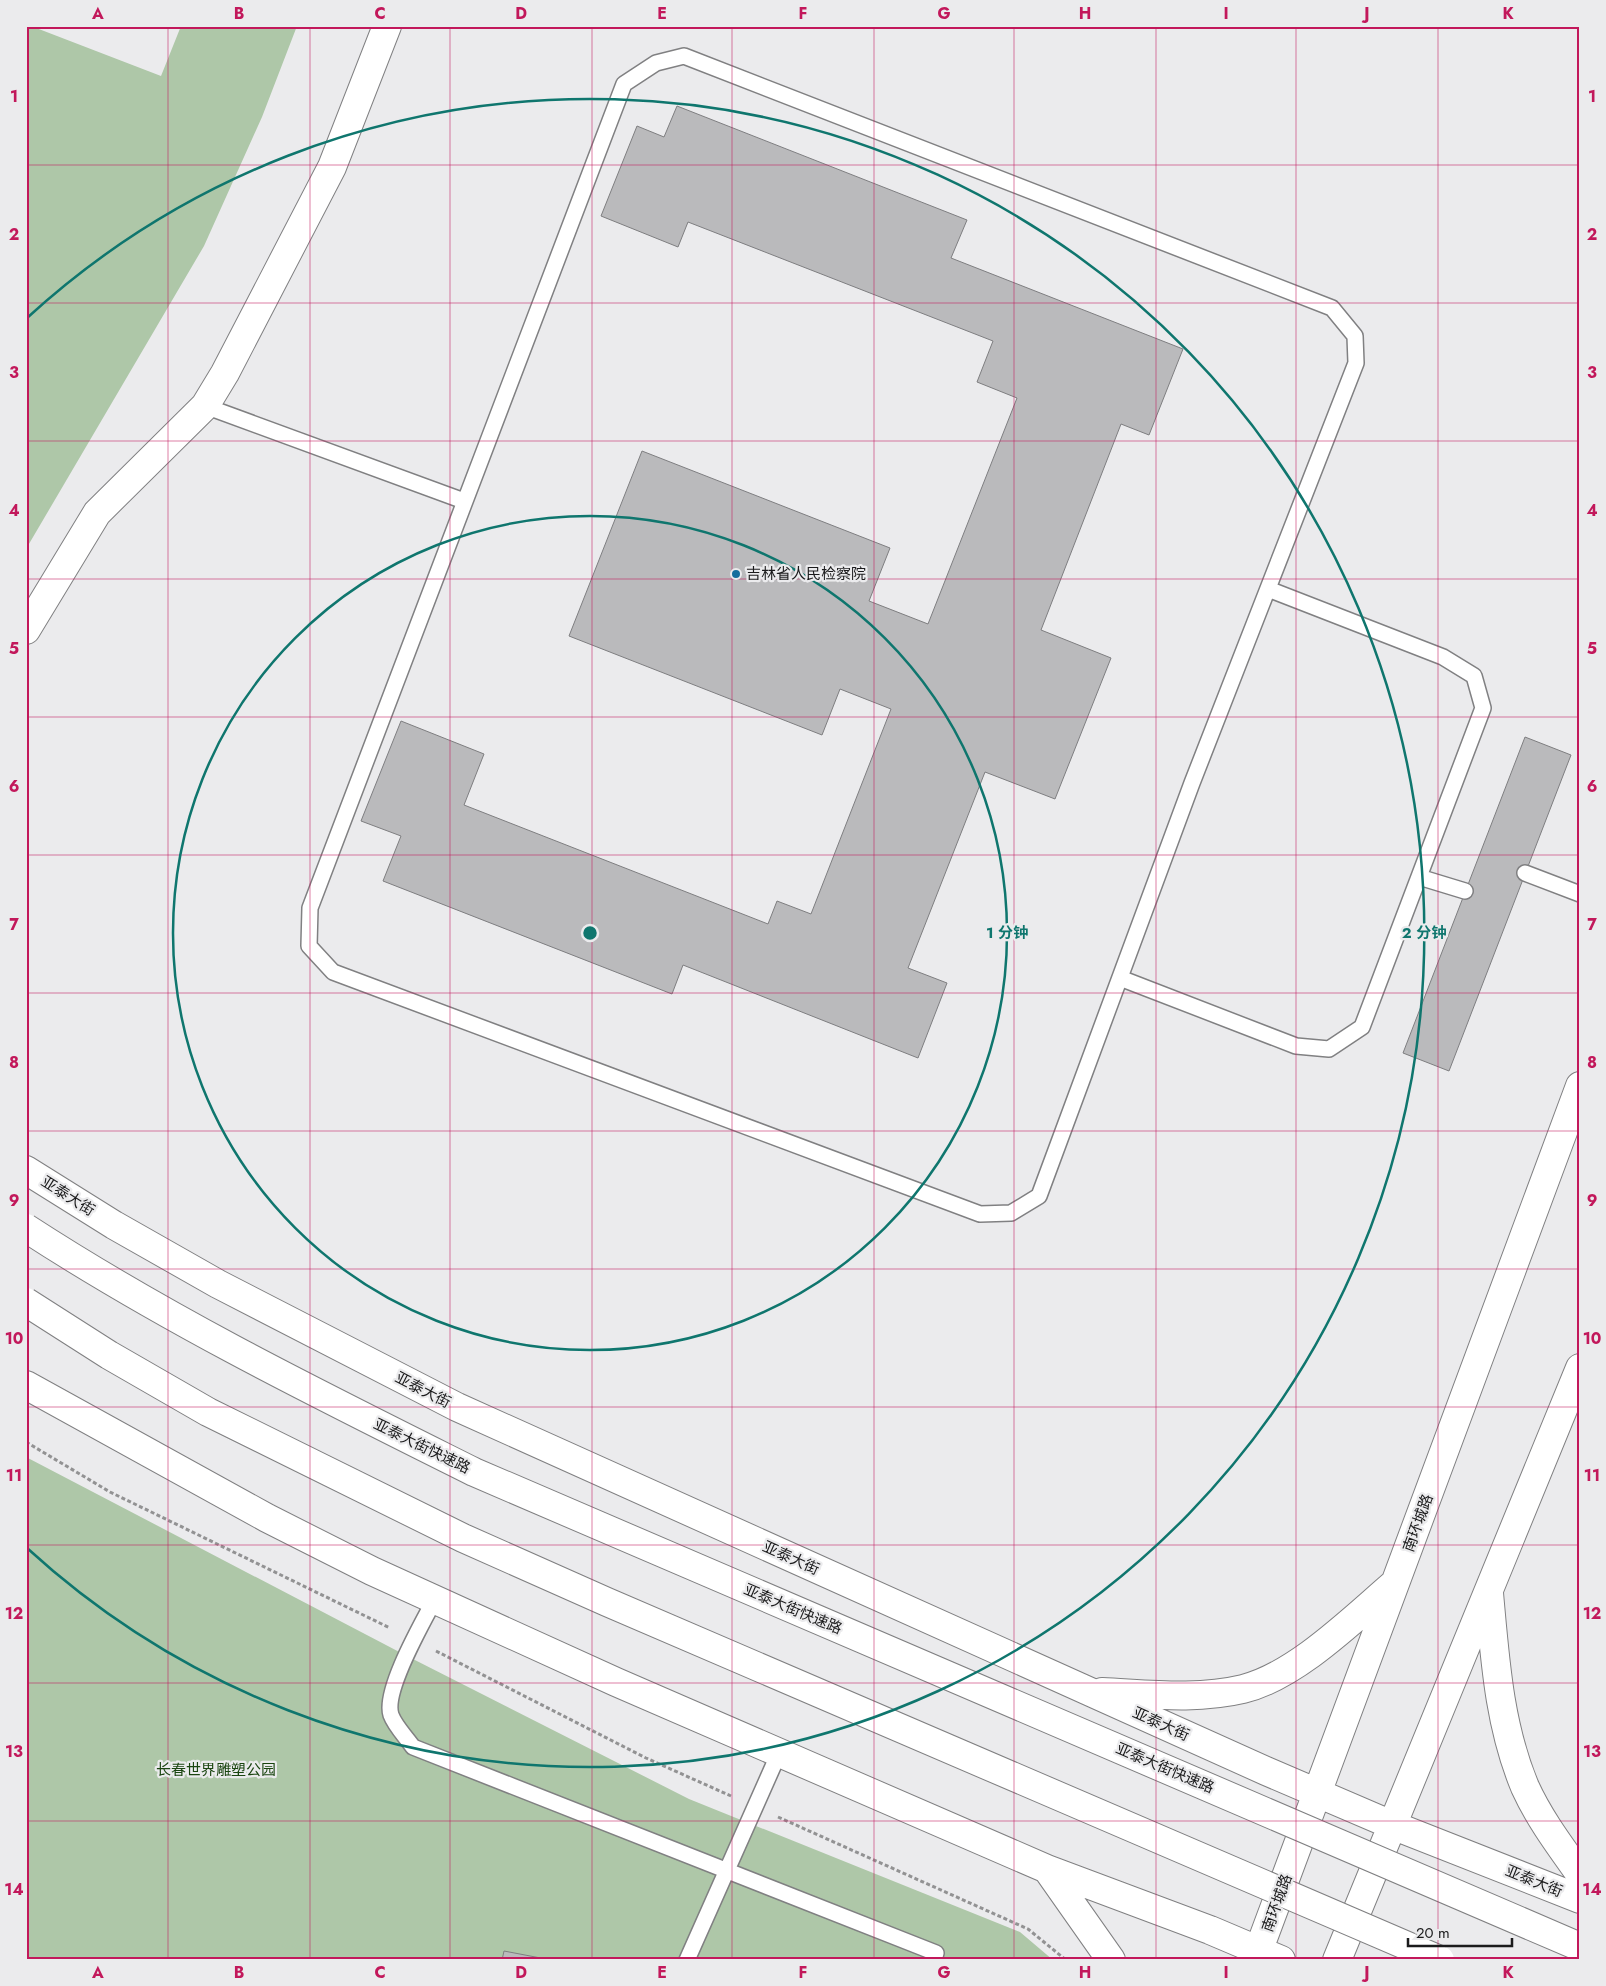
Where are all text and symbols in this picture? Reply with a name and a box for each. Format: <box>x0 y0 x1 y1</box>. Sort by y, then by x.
text: A <box>91 2 104 25</box>
text: B <box>234 2 244 25</box>
text: C <box>374 2 386 25</box>
text: D <box>515 2 527 25</box>
text: E <box>657 2 667 25</box>
text: F <box>799 2 807 25</box>
text: G <box>937 2 951 25</box>
text: H <box>1079 2 1091 25</box>
text: I <box>1223 2 1229 25</box>
text: J <box>1361 2 1370 25</box>
text: K <box>1502 2 1514 25</box>
text: 1 <box>10 85 18 108</box>
text: 1 <box>1588 85 1596 108</box>
text: 2 <box>9 223 19 246</box>
text: 2 <box>1587 223 1597 246</box>
text: 3 <box>9 361 19 384</box>
text: 3 <box>1587 361 1597 384</box>
text: 4 <box>8 499 20 522</box>
text: 4 <box>1586 499 1598 522</box>
place label: 吉林省人民检察院 <box>746 563 866 585</box>
marker: 吉林省人民检察院 <box>730 568 742 580</box>
text: 5 <box>9 637 19 660</box>
text: 5 <box>1587 637 1597 660</box>
text: 6 <box>9 775 19 798</box>
text: 6 <box>1587 775 1597 798</box>
text: 7 <box>9 913 19 936</box>
text: 7 <box>1587 913 1597 936</box>
text: 1 分钟 <box>986 922 1028 944</box>
text: 2 分钟 <box>1402 922 1446 944</box>
centre of rings <box>581 924 599 942</box>
text: 8 <box>9 1051 19 1074</box>
text: 8 <box>1587 1051 1597 1074</box>
street label: 亚泰大街 <box>37 1171 99 1221</box>
text: 9 <box>9 1189 19 1212</box>
text: 9 <box>1587 1189 1597 1212</box>
text: 10 <box>5 1327 23 1350</box>
text: 10 <box>1583 1327 1601 1350</box>
street label: 亚泰大街 <box>391 1367 455 1413</box>
street label: 亚泰大街快速路 <box>370 1413 474 1479</box>
text: 11 <box>6 1464 22 1487</box>
text: 11 <box>1584 1464 1600 1487</box>
street label: 南环城路 <box>1397 1491 1439 1555</box>
street label: 亚泰大街 <box>759 1536 823 1580</box>
street label: 亚泰大街快速路 <box>740 1578 846 1640</box>
text: 12 <box>5 1602 23 1625</box>
text: 12 <box>1583 1602 1601 1625</box>
street label: 亚泰大街 <box>1129 1702 1193 1746</box>
street label: 亚泰大街快速路 <box>1112 1737 1218 1799</box>
text: 13 <box>5 1740 23 1763</box>
text: 13 <box>1583 1740 1601 1763</box>
park label: 长春世界雕塑公园 <box>156 1759 276 1781</box>
street label: 亚泰大街 <box>1502 1860 1566 1902</box>
street label: 南环城路 <box>1256 1871 1298 1935</box>
text: 14 <box>4 1878 24 1901</box>
text: 14 <box>1582 1878 1602 1901</box>
scale bar <box>1408 1916 1512 1948</box>
text: 20 m <box>1416 1922 1450 1944</box>
text: A <box>91 1961 104 1984</box>
text: B <box>234 1961 244 1984</box>
text: C <box>374 1961 386 1984</box>
text: D <box>515 1961 527 1984</box>
text: E <box>657 1961 667 1984</box>
text: F <box>799 1961 807 1984</box>
text: G <box>937 1961 951 1984</box>
text: H <box>1079 1961 1091 1984</box>
text: I <box>1223 1961 1229 1984</box>
text: J <box>1361 1961 1370 1984</box>
text: K <box>1502 1961 1514 1984</box>

